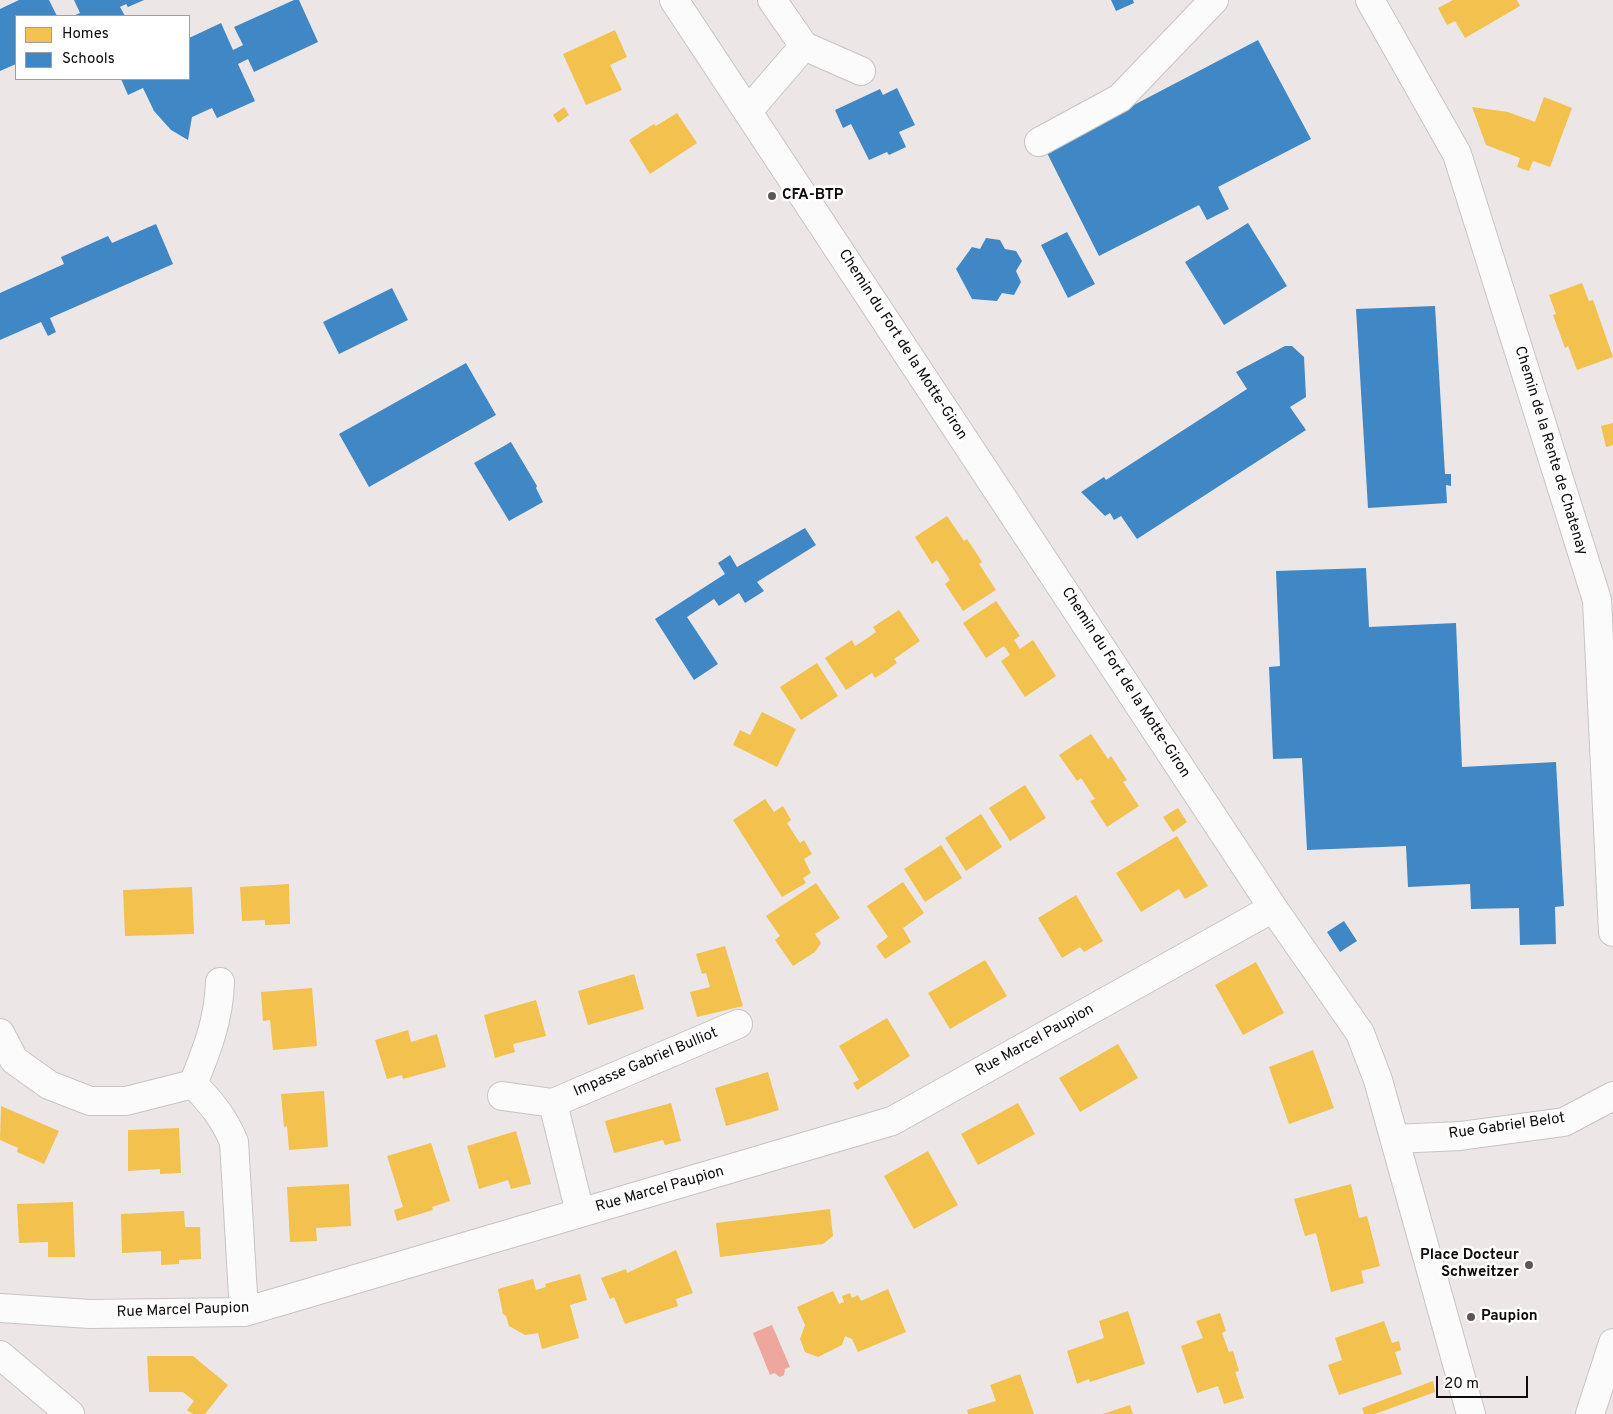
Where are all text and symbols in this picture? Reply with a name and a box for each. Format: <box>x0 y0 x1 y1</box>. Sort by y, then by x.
legend <box>15 15 190 80</box>
text: Homes <box>62 25 109 44</box>
text: Schools <box>62 50 115 69</box>
place label: CFA-BTP <box>782 187 843 205</box>
marker: CFA-BTP <box>766 190 778 202</box>
street label: Chemin du Fort de la Motte-Giron <box>834 246 970 444</box>
street label: Chemin de la Rente de Chatenay <box>1510 344 1590 558</box>
street label: Chemin du Fort de la Motte-Giron <box>1057 584 1193 782</box>
street label: Rue Marcel Paupion <box>973 1001 1097 1081</box>
street label: Impasse Gabriel Bulliot <box>571 1024 721 1102</box>
street label: Rue Gabriel Belot <box>1448 1110 1566 1144</box>
street label: Rue Marcel Paupion <box>594 1163 726 1217</box>
place label: Place Docteur Schweitzer <box>1420 1247 1519 1282</box>
marker: Place Docteur Schweitzer <box>1523 1259 1535 1271</box>
street label: Rue Marcel Paupion <box>116 1300 250 1322</box>
place label: Paupion <box>1481 1308 1538 1326</box>
marker: Paupion <box>1465 1311 1477 1323</box>
scale bar <box>1438 1366 1530 1398</box>
text: 20 m <box>1444 1375 1479 1394</box>

